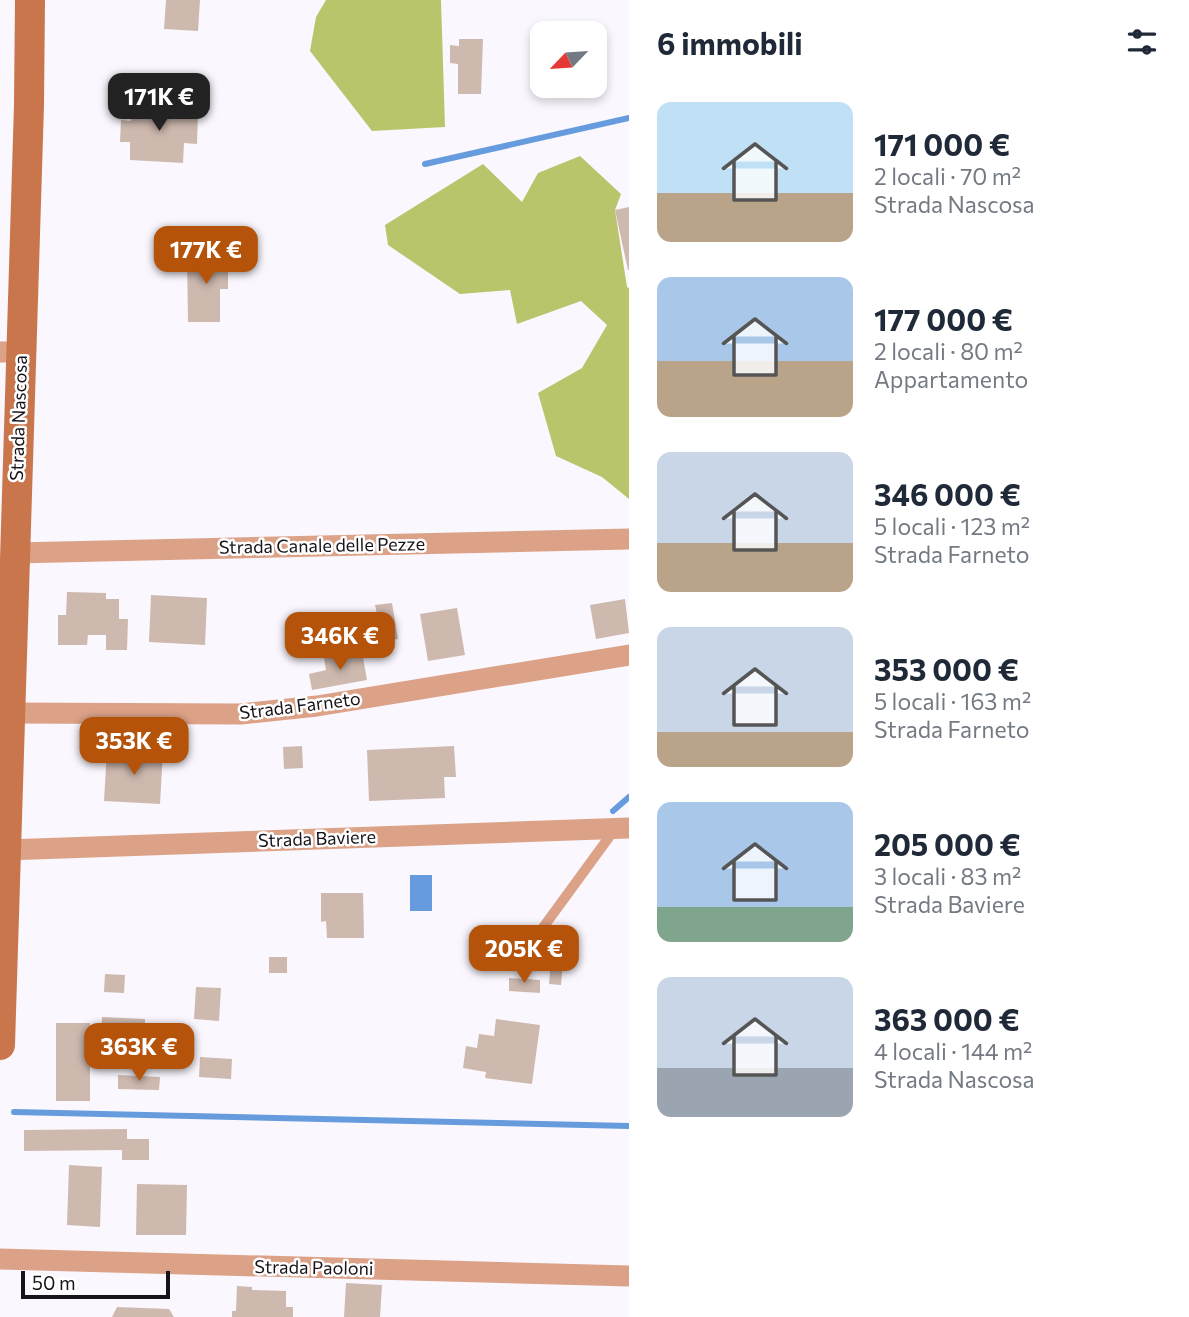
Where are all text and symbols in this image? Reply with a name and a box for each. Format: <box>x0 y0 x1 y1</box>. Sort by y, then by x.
north arrow <box>530 21 607 98</box>
map controls <box>530 21 607 98</box>
icon: filters <box>1123 23 1161 61</box>
text: 6 immobili <box>657 24 803 61</box>
pin: 171K € <box>102 74 216 133</box>
text: 171K € <box>124 82 194 110</box>
text: 171 000 € <box>874 125 1010 162</box>
icon: home <box>713 130 797 214</box>
text: 2 locali · 70 m² <box>874 162 1021 190</box>
text: Strada Nascosa <box>874 190 1035 218</box>
pin: 177K € <box>149 226 263 286</box>
text: 177K € <box>170 235 242 263</box>
text: 177 000 € <box>874 300 1013 337</box>
icon: home <box>713 305 797 389</box>
text: 2 locali · 80 m² <box>874 337 1023 365</box>
street label: Strada Nascosa <box>5 355 31 481</box>
text: Appartamento <box>874 365 1028 393</box>
text: 346 000 € <box>874 475 1021 512</box>
icon: home <box>713 480 797 564</box>
text: 5 locali · 123 m² <box>874 512 1030 540</box>
street label: Strada Canale delle Pezze <box>219 532 425 558</box>
text: Strada Farneto <box>874 540 1030 568</box>
pin: 346K € <box>283 612 397 672</box>
text: 346K € <box>301 621 379 649</box>
text: 353 000 € <box>874 650 1019 687</box>
icon: home <box>713 655 797 739</box>
street label: Strada Farneto <box>238 687 362 723</box>
text: 5 locali · 163 m² <box>874 687 1031 715</box>
text: Strada Farneto <box>874 715 1030 743</box>
pin: 353K € <box>77 718 191 777</box>
text: 353K € <box>96 726 172 754</box>
street label: Strada Baviere <box>258 825 376 851</box>
text: 205 000 € <box>874 825 1021 862</box>
icon: home <box>713 830 797 914</box>
text: 3 locali · 83 m² <box>874 862 1021 890</box>
text: Strada Baviere <box>874 890 1025 918</box>
pin: 205K € <box>467 926 581 985</box>
text: 205K € <box>485 934 563 962</box>
text: 363 000 € <box>874 1000 1020 1037</box>
icon: home <box>713 1005 797 1089</box>
pin: 363K € <box>82 1024 196 1083</box>
text: 363K € <box>100 1032 178 1060</box>
text: 4 locali · 144 m² <box>874 1037 1032 1065</box>
text: Strada Nascosa <box>874 1065 1035 1093</box>
street label: Strada Paoloni <box>254 1255 374 1279</box>
scale bar <box>21 1268 170 1300</box>
text: 50 m <box>32 1271 76 1294</box>

